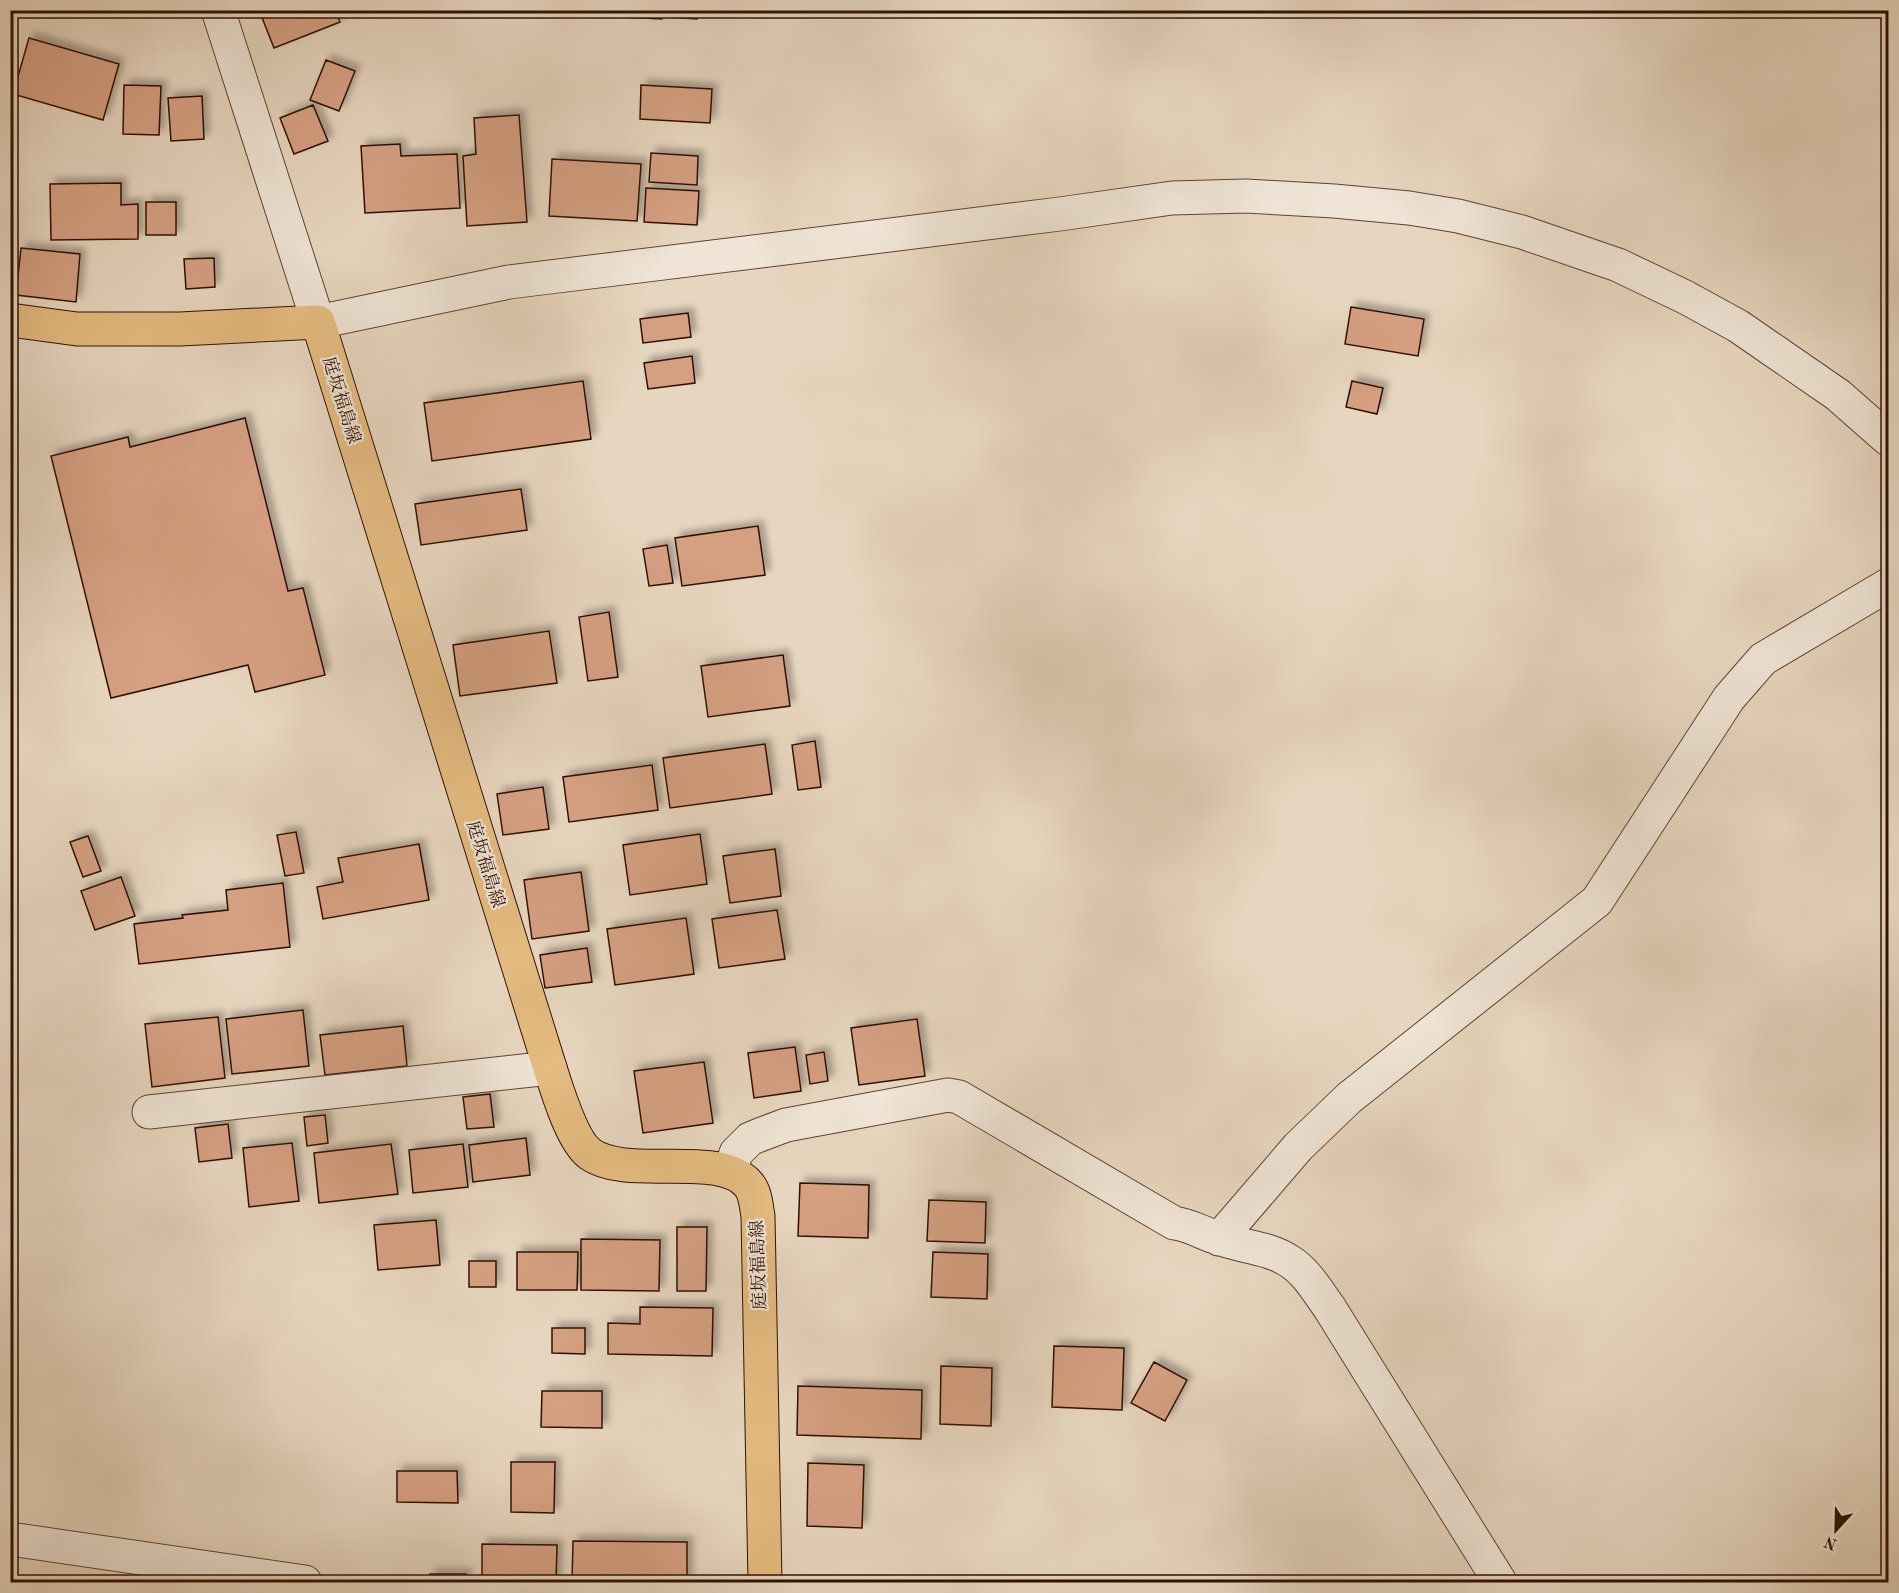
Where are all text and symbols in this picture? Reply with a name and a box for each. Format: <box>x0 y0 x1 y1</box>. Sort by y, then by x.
street label: 庭坂福島線 <box>319 354 365 446</box>
street label: 庭坂福島線 <box>463 818 509 910</box>
street label: 庭坂福島線 <box>746 1220 770 1310</box>
north arrow <box>1806 1500 1866 1560</box>
text: N <box>1822 1532 1840 1552</box>

